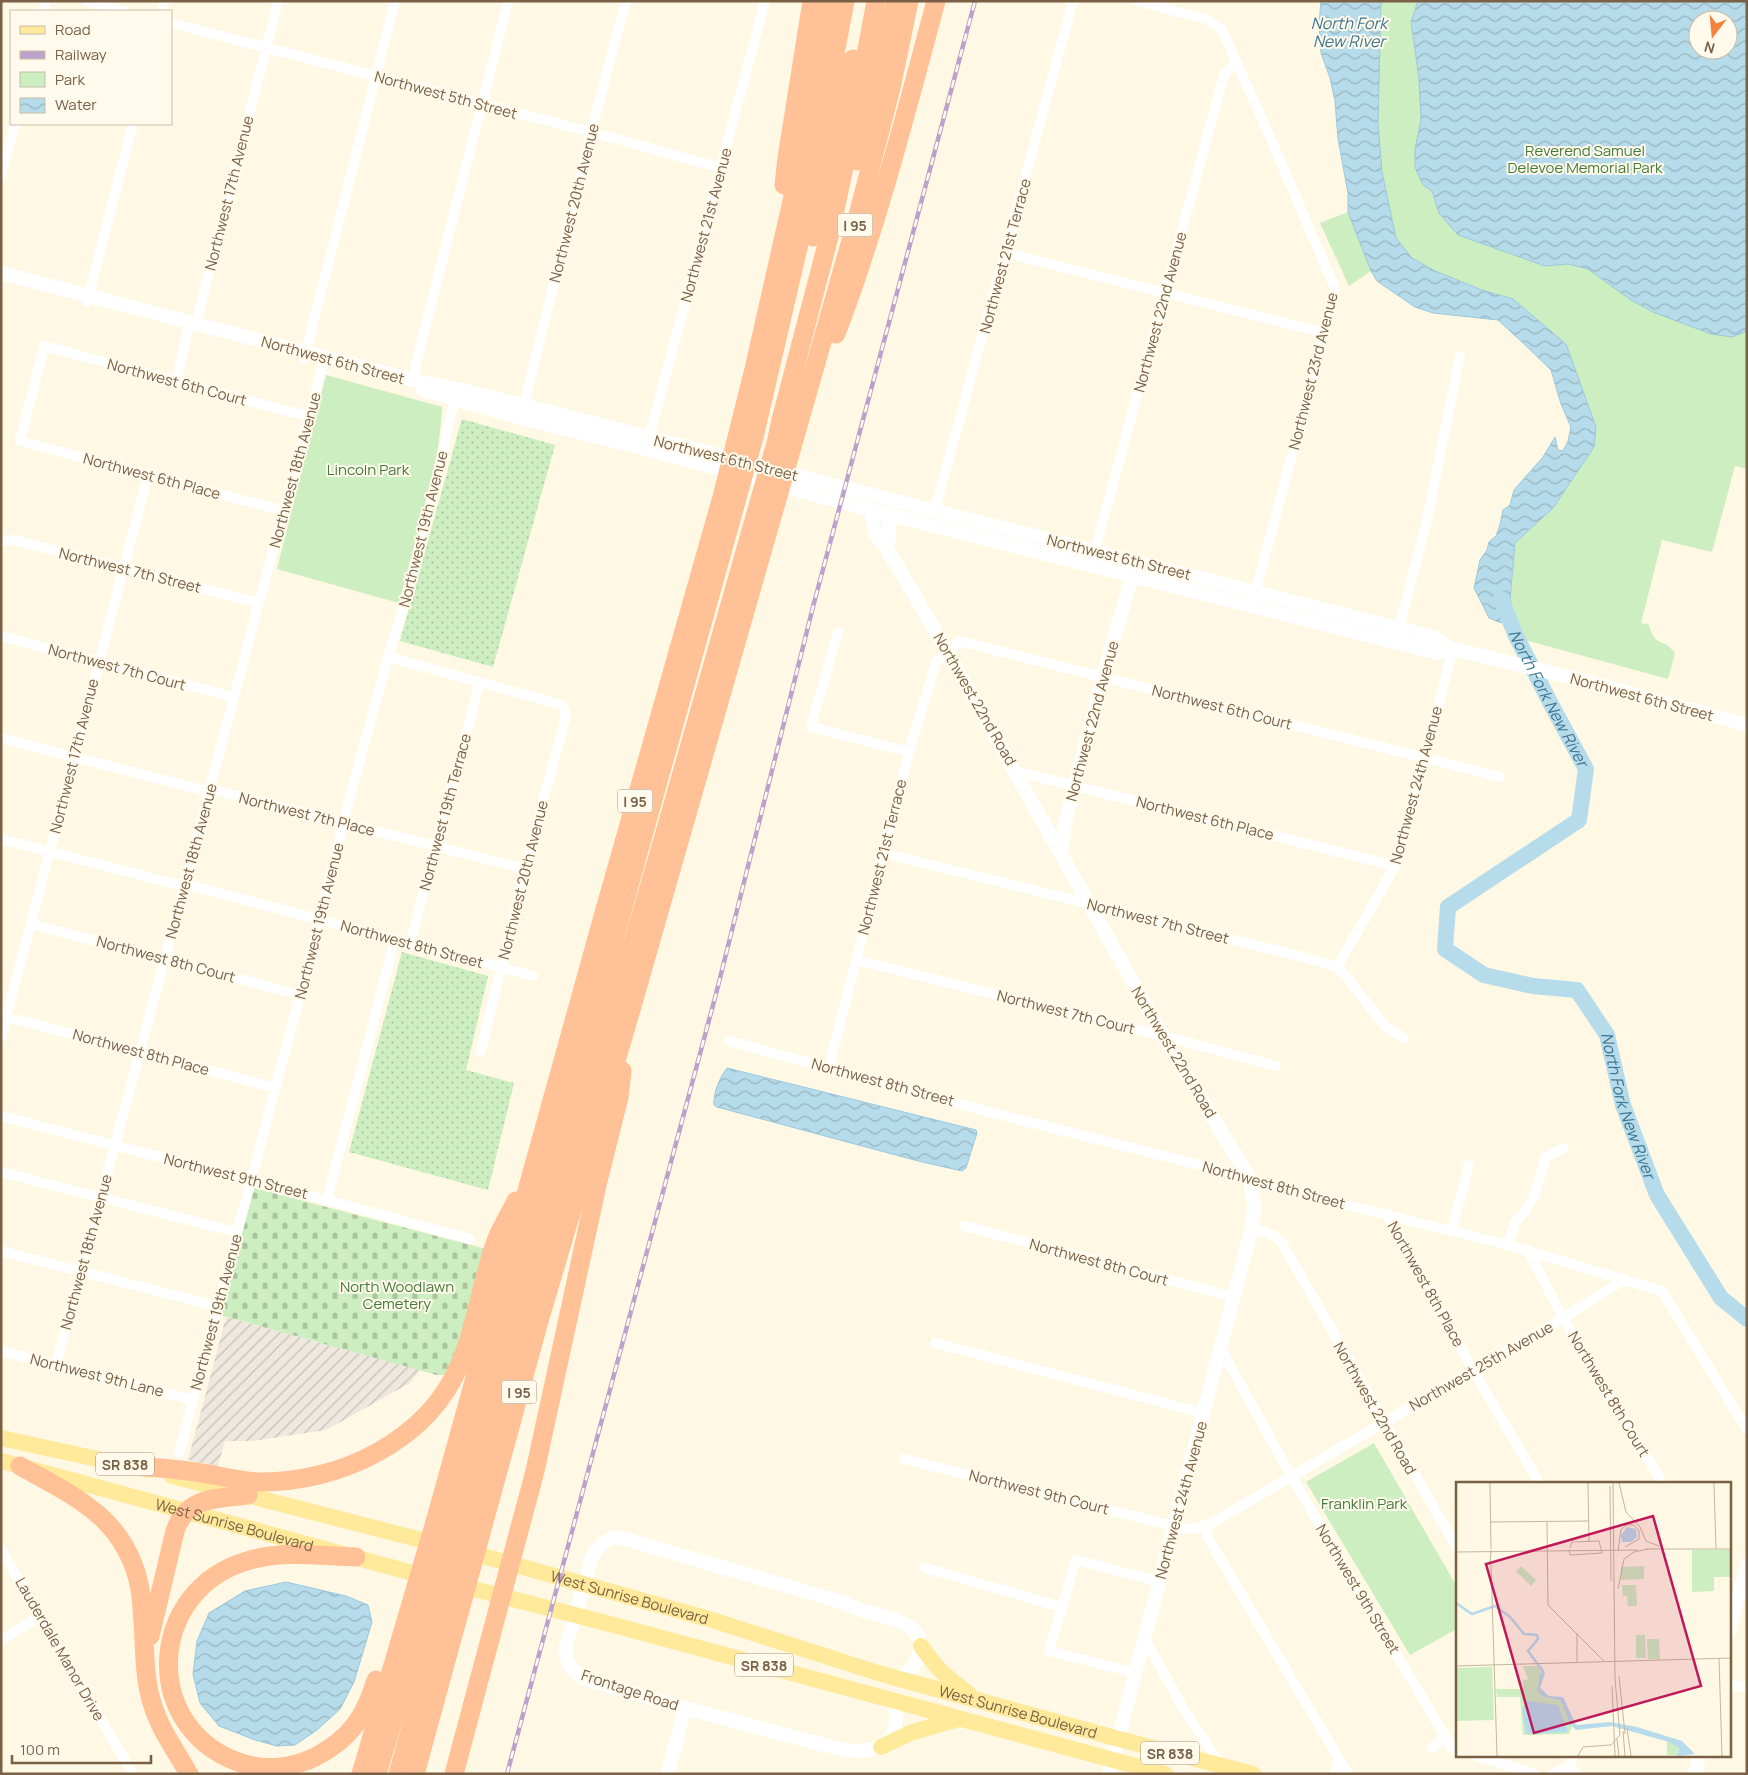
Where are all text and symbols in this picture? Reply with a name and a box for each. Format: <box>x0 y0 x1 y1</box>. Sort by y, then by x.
legend <box>10 10 172 125</box>
north arrow <box>1688 10 1738 60</box>
water label: North Fork New River <box>1311 12 1389 52</box>
text: Road <box>55 19 91 40</box>
text: N <box>1702 37 1717 58</box>
text: Railway <box>55 44 107 65</box>
street label: Northwest 5th Street <box>372 66 520 124</box>
text: Park <box>55 69 85 90</box>
text: Water <box>55 94 97 115</box>
street label: Northwest 17th Avenue <box>200 113 258 273</box>
street label: Northwest 20th Avenue <box>544 121 604 285</box>
park label: Reverend Samuel Delevoe Memorial Park <box>1507 140 1663 178</box>
street label: Northwest 21st Avenue <box>675 145 737 304</box>
street label: Northwest 21st Terrace <box>974 176 1036 336</box>
road number: I 95 <box>838 214 872 236</box>
street label: Northwest 22nd Avenue <box>1128 229 1192 395</box>
street label: Northwest 23rd Avenue <box>1283 290 1343 452</box>
street label: Northwest 6th Street <box>259 331 407 389</box>
street label: Northwest 6th Court <box>105 353 249 411</box>
street label: Northwest 18th Avenue <box>264 390 326 550</box>
street label: Northwest 6th Street <box>652 430 800 486</box>
street label: Northwest 6th Place <box>81 448 223 504</box>
street label: Northwest 19th Avenue <box>393 448 453 610</box>
park label: Lincoln Park <box>327 459 410 480</box>
street label: Northwest 6th Street <box>1045 529 1193 585</box>
street label: Northwest 7th Street <box>57 542 203 598</box>
water label: North Fork New River <box>1504 626 1595 772</box>
street label: Northwest 22nd Road <box>928 629 1022 769</box>
street label: Northwest 22nd Avenue <box>1060 638 1124 804</box>
street label: Northwest 7th Court <box>46 639 188 695</box>
street label: Northwest 6th Street <box>1568 668 1716 726</box>
street label: Northwest 17th Avenue <box>45 676 103 836</box>
street label: Northwest 6th Court <box>1150 679 1294 735</box>
street label: Northwest 24th Avenue <box>1385 703 1447 866</box>
street label: Northwest 19th Terrace <box>414 731 476 893</box>
street label: Northwest 21st Terrace <box>852 777 912 937</box>
street label: Northwest 18th Avenue <box>160 781 222 941</box>
street label: Northwest 7th Place <box>237 787 377 841</box>
road number: I 95 <box>618 789 652 812</box>
street label: Northwest 6th Place <box>1134 791 1276 845</box>
street label: Northwest 20th Avenue <box>493 798 553 962</box>
street label: Northwest 19th Avenue <box>289 840 349 1002</box>
street label: Northwest 7th Street <box>1085 893 1231 949</box>
street label: Northwest 8th Street <box>338 915 486 973</box>
street label: Northwest 8th Court <box>94 930 238 988</box>
street label: Northwest 22nd Road <box>1126 982 1222 1122</box>
street label: Northwest 7th Court <box>995 985 1137 1039</box>
street label: Northwest 8th Place <box>70 1024 212 1080</box>
water label: North Fork New River <box>1596 1030 1662 1184</box>
street label: Northwest 8th Street <box>809 1053 957 1111</box>
street label: Northwest 9th Street <box>162 1148 310 1204</box>
street label: Northwest 8th Street <box>1200 1156 1348 1214</box>
street label: Northwest 18th Avenue <box>55 1172 117 1332</box>
street label: Northwest 8th Place <box>1383 1217 1469 1351</box>
street label: Northwest 19th Avenue <box>185 1231 247 1392</box>
street label: Northwest 8th Court <box>1027 1233 1171 1291</box>
park label: North Woodlawn Cemetery <box>340 1276 454 1314</box>
street label: Northwest 25th Avenue <box>1405 1316 1557 1416</box>
street label: Northwest 8th Court <box>1563 1327 1655 1461</box>
street label: Northwest 22nd Road <box>1328 1338 1422 1478</box>
street label: Northwest 9th Lane <box>28 1348 166 1402</box>
road number: I 95 <box>502 1380 536 1404</box>
street label: Northwest 24th Avenue <box>1150 1418 1212 1581</box>
road number: SR 838 <box>96 1452 154 1476</box>
street label: Northwest 9th Court <box>967 1464 1111 1520</box>
inset map <box>1456 1482 1730 1758</box>
street label: West Sunrise Boulevard <box>153 1493 316 1556</box>
park label: Franklin Park <box>1321 1493 1408 1514</box>
street label: Northwest 9th Street <box>1311 1520 1405 1658</box>
street label: West Sunrise Boulevard <box>548 1565 711 1629</box>
street label: Lauderdale Manor Drive <box>10 1573 110 1725</box>
road number: SR 838 <box>735 1654 793 1676</box>
street label: Frontage Road <box>579 1664 681 1716</box>
street label: West Sunrise Boulevard <box>937 1680 1100 1743</box>
scale bar <box>12 1732 151 1764</box>
text: 100 m <box>20 1739 60 1760</box>
road number: SR 838 <box>1141 1742 1199 1765</box>

